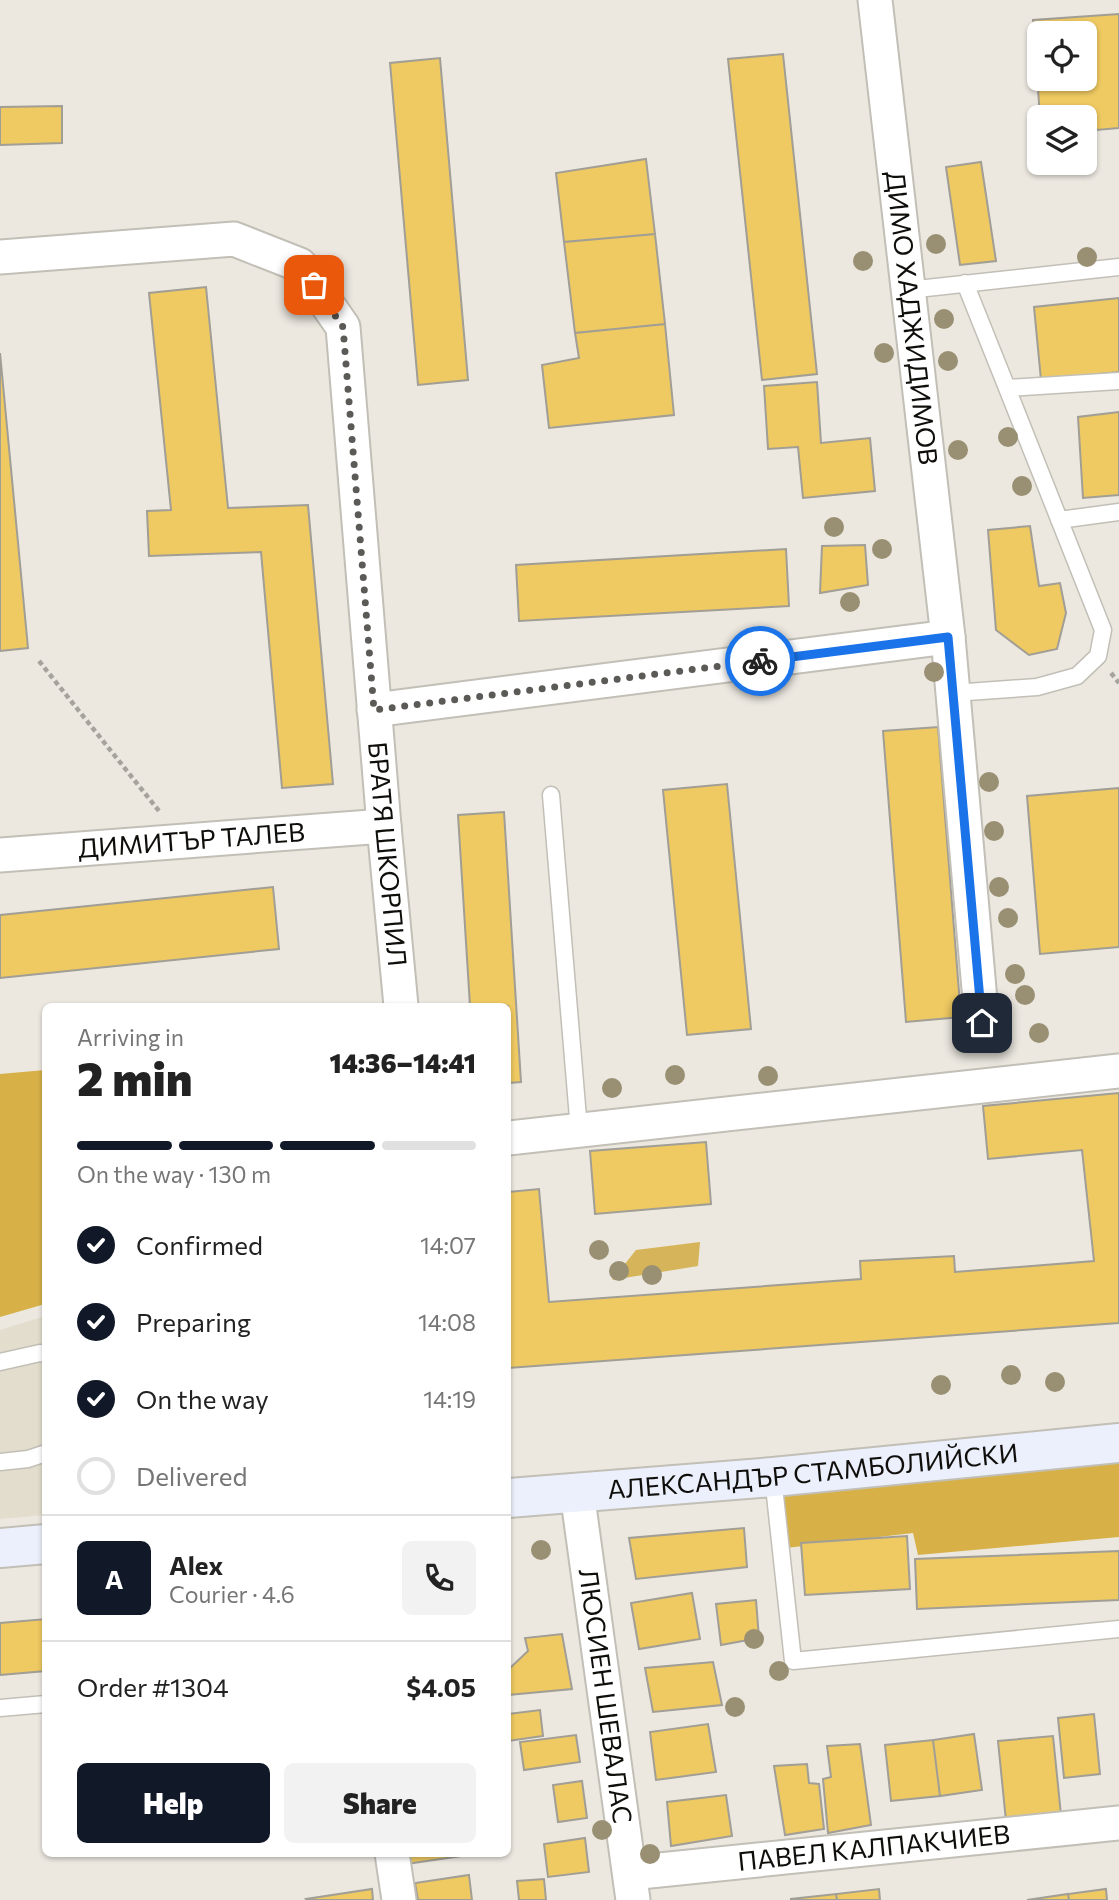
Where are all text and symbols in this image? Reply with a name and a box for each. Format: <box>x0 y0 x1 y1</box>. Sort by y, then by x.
map controls <box>1027 21 1097 175</box>
button: locate <box>1027 21 1097 91</box>
button: layers <box>1027 105 1097 175</box>
street label: ДИМО ХАДЖИДИМОВ <box>881 169 945 466</box>
pin <box>284 255 344 315</box>
icon: bag <box>295 266 333 304</box>
courier <box>725 626 795 696</box>
icon: bike <box>741 642 779 680</box>
street label: БРАТЯ ШКОРПИЛ <box>363 740 414 968</box>
street label: ДИМИТЪР ТАЛЕВ <box>77 815 306 863</box>
pin <box>952 993 1012 1053</box>
icon: home <box>963 1004 1001 1042</box>
text: Arriving in <box>77 1023 184 1051</box>
text: 14:36–14:41 <box>330 1047 476 1078</box>
text: 2 min <box>77 1049 193 1105</box>
text: On the way · 130 m <box>77 1160 271 1188</box>
icon: check <box>77 1226 115 1264</box>
text: Confirmed <box>136 1229 263 1260</box>
text: 14:07 <box>420 1231 476 1259</box>
icon: check <box>77 1303 115 1341</box>
text: Preparing <box>136 1306 251 1337</box>
text: 14:08 <box>418 1308 476 1336</box>
icon: check <box>77 1380 115 1418</box>
text: On the way <box>136 1383 269 1414</box>
text: 14:19 <box>423 1385 476 1413</box>
street label: АЛЕКСАНДЪР СТАМБОЛИЙСКИ <box>606 1436 1020 1504</box>
text: Delivered <box>136 1460 247 1491</box>
button: phone <box>402 1541 476 1615</box>
text: Alex <box>169 1549 223 1580</box>
text: A <box>105 1563 123 1594</box>
street label: ЛЮСИЕН ШЕВАЛАС <box>574 1567 639 1825</box>
text: Courier · 4.6 <box>169 1580 295 1608</box>
text: Order #1304 <box>77 1671 229 1702</box>
text: $4.05 <box>406 1671 476 1702</box>
button: Help <box>77 1763 270 1843</box>
button: Share <box>284 1763 476 1843</box>
street label: ПАВЕЛ КАЛПАКЧИЕВ <box>736 1817 1011 1876</box>

